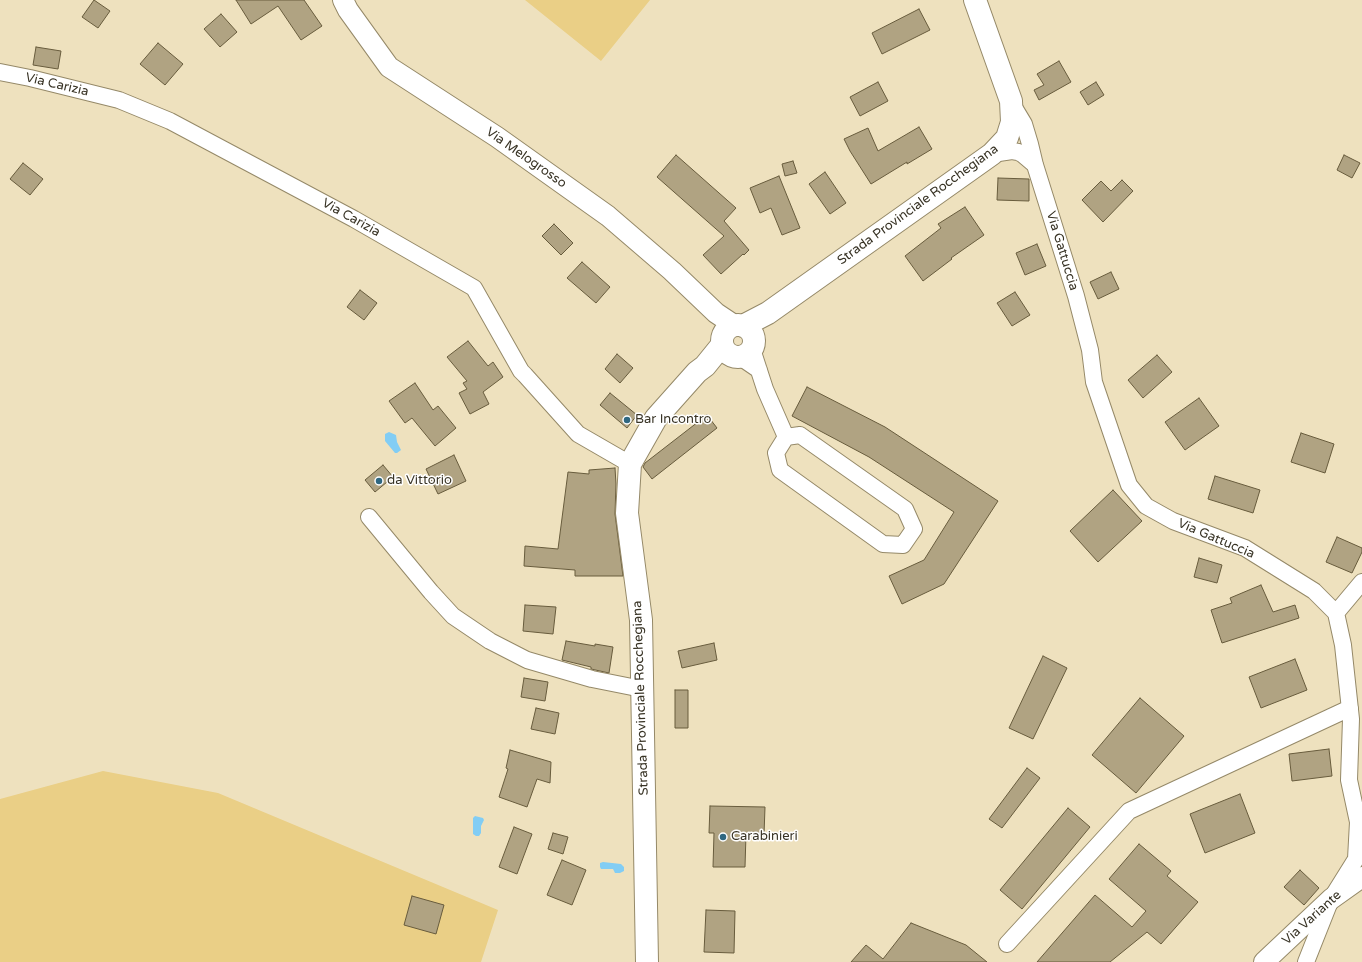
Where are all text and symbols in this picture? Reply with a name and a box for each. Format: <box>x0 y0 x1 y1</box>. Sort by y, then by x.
street label: Via Carizia <box>24 70 90 100</box>
street label: Via Melogrosso <box>483 124 569 192</box>
street label: Strada Provinciale Rocchegiana <box>835 141 1001 269</box>
street label: Via Carizia <box>319 196 383 240</box>
street label: Via Gattuccia <box>1043 210 1081 292</box>
place label: Bar Incontro <box>635 412 711 428</box>
marker: Bar Incontro <box>622 415 632 425</box>
place label: da Vittorio <box>387 473 452 489</box>
marker: da Vittorio <box>374 476 384 486</box>
street label: Via Gattuccia <box>1175 516 1257 562</box>
street label: Strada Provinciale Rocchegiana <box>630 600 652 796</box>
place label: Carabinieri <box>731 829 798 845</box>
marker: Carabinieri <box>718 832 728 842</box>
street label: Via Variante <box>1279 887 1345 949</box>

